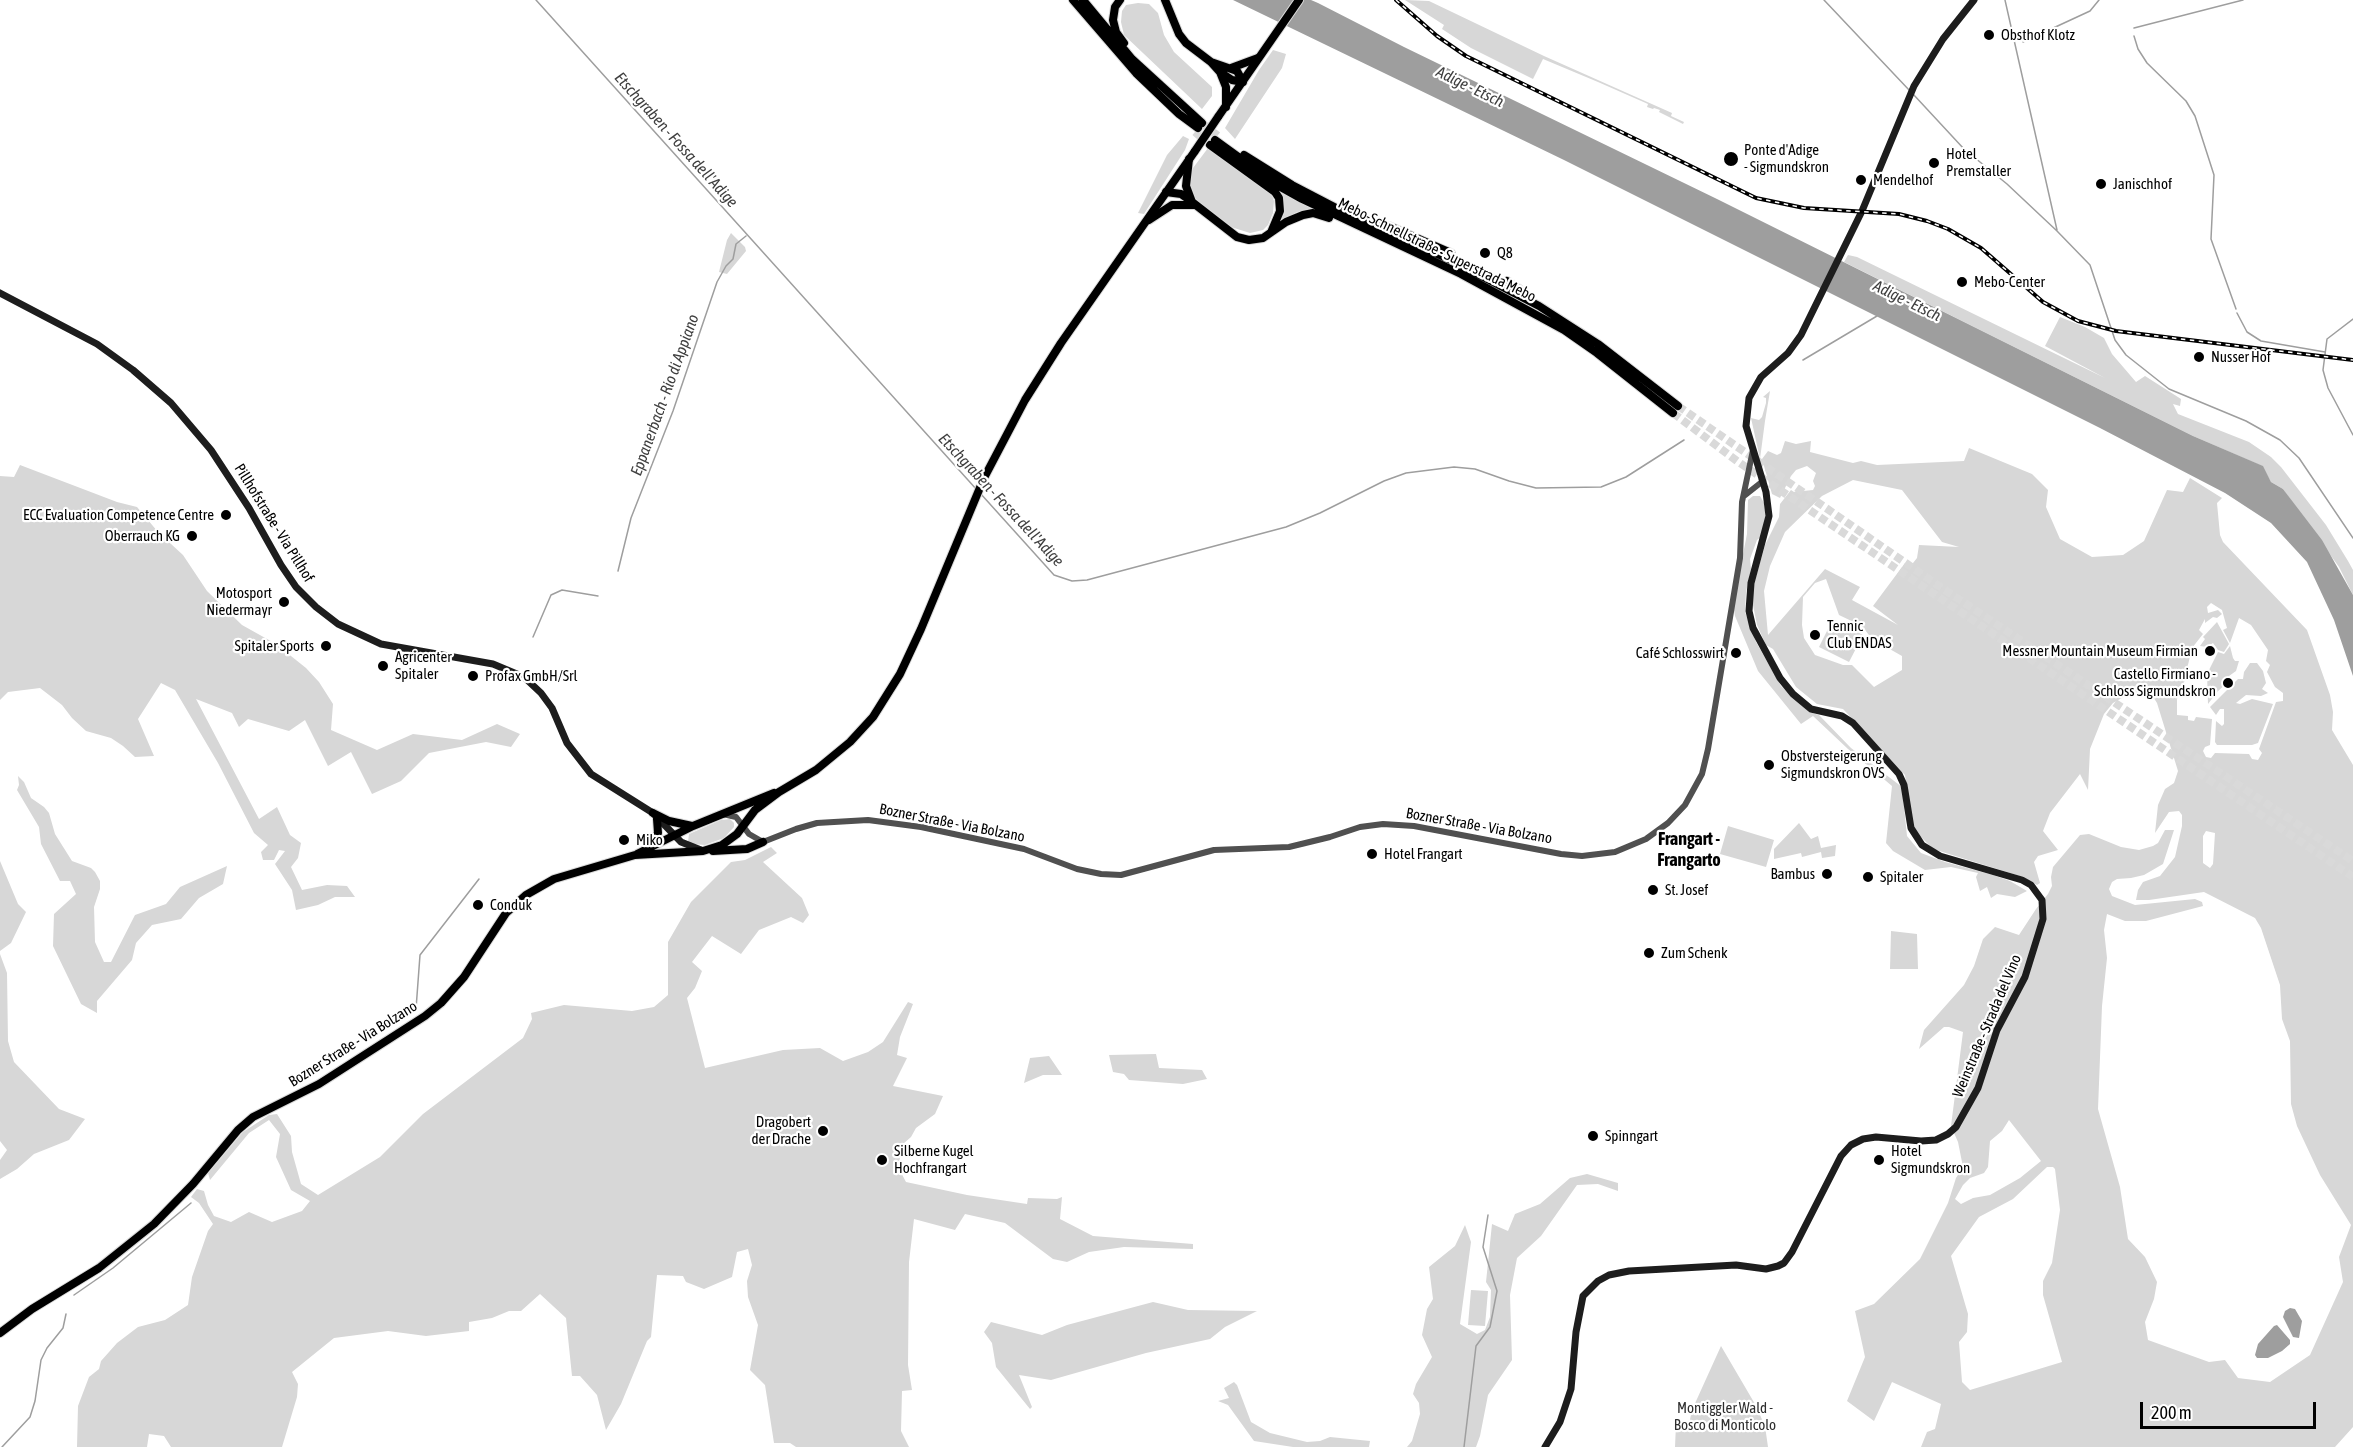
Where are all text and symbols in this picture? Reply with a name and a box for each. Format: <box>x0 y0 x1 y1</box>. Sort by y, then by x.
place label: Obsthof Klotz <box>2001 26 2075 44</box>
marker: Obsthof Klotz <box>1982 28 1996 42</box>
water label: Adige - Etsch <box>1433 62 1507 112</box>
water label: Etschgraben - Fossa dell'Adige <box>610 69 742 211</box>
place label: Ponte d'Adige - Sigmundskron <box>1744 141 1829 176</box>
place label: Hotel Premstaller <box>1946 145 2011 180</box>
marker: Ponte d'Adige - Sigmundskron <box>1722 150 1740 168</box>
marker: Hotel Premstaller <box>1927 156 1941 170</box>
place label: Mendelhof <box>1873 171 1933 189</box>
marker: Mendelhof <box>1854 173 1868 187</box>
place label: Janischhof <box>2113 175 2172 193</box>
marker: Janischhof <box>2094 177 2108 191</box>
street label: Mebo-Schnellstraße - Superstrada Mebo <box>1335 194 1539 306</box>
place label: Q8 <box>1497 244 1513 262</box>
marker: Q8 <box>1478 246 1492 260</box>
place label: Mebo-Center <box>1974 273 2045 291</box>
marker: Mebo-Center <box>1955 275 1969 289</box>
water label: Adige - Etsch <box>1870 276 1944 326</box>
water label: Eppanerbach - Rio di Appiano <box>627 312 703 478</box>
place label: Nusser Hof <box>2211 348 2271 366</box>
marker: Nusser Hof <box>2192 350 2206 364</box>
water label: Etschgraben - Fossa dell'Adige <box>934 429 1068 571</box>
street label: Pillhofstraße - Via Pillhof <box>230 461 318 585</box>
place label: ECC Evaluation Competence Centre <box>23 506 214 524</box>
marker: ECC Evaluation Competence Centre <box>219 508 233 522</box>
place label: Oberrauch KG <box>105 527 180 545</box>
marker: Oberrauch KG <box>185 529 199 543</box>
place label: Motosport Niedermayr <box>206 584 272 619</box>
marker: Motosport Niedermayr <box>277 595 291 609</box>
place label: Tennic Club ENDAS <box>1827 617 1891 652</box>
marker: Tennic Club ENDAS <box>1808 628 1822 642</box>
place label: Spitaler Sports <box>234 637 314 655</box>
marker: Spitaler Sports <box>319 639 333 653</box>
place label: Messner Mountain Museum Firmian <box>2002 642 2198 660</box>
place label: Café Schlosswirt <box>1636 644 1724 662</box>
marker: Messner Mountain Museum Firmian <box>2203 644 2217 658</box>
marker: Café Schlosswirt <box>1729 646 1743 660</box>
place label: Agricenter Spitaler <box>395 648 452 683</box>
marker: Agricenter Spitaler <box>376 659 390 673</box>
place label: Castello Firmiano - Schloss Sigmundskron <box>2094 665 2216 700</box>
place label: Profax GmbH/Srl <box>485 667 577 685</box>
marker: Profax GmbH/Srl <box>466 669 480 683</box>
marker: Castello Firmiano - Schloss Sigmundskron <box>2221 676 2235 690</box>
place label: Obstversteigerung Sigmundskron OVS <box>1781 747 1885 782</box>
marker: Obstversteigerung Sigmundskron OVS <box>1762 758 1776 772</box>
street label: Bozner Straße - Via Bolzano <box>878 800 1026 846</box>
street label: Bozner Straße - Via Bolzano <box>1405 804 1553 848</box>
district label: Frangart - Frangarto <box>1657 828 1721 870</box>
place label: Miko <box>636 831 663 849</box>
marker: Miko <box>617 833 631 847</box>
place label: Hotel Frangart <box>1384 845 1463 863</box>
marker: Hotel Frangart <box>1365 847 1379 861</box>
place label: Bambus <box>1770 865 1815 883</box>
marker: Bambus <box>1820 867 1834 881</box>
place label: Spitaler <box>1880 868 1923 886</box>
marker: Spitaler <box>1861 870 1875 884</box>
place label: St. Josef <box>1665 881 1708 899</box>
marker: St. Josef <box>1646 883 1660 897</box>
place label: Conduk <box>490 896 532 914</box>
marker: Conduk <box>471 898 485 912</box>
place label: Zum Schenk <box>1661 944 1728 962</box>
marker: Zum Schenk <box>1642 946 1656 960</box>
street label: Weinstraße - Strada del Vino <box>1949 952 2025 1100</box>
street label: Bozner Straße - Via Bolzano <box>285 997 421 1091</box>
place label: Dragobert der Drache <box>751 1113 811 1148</box>
marker: Dragobert der Drache <box>816 1124 830 1138</box>
place label: Spinngart <box>1605 1127 1658 1145</box>
marker: Spinngart <box>1586 1129 1600 1143</box>
place label: Silberne Kugel Hochfrangart <box>894 1142 974 1177</box>
place label: Hotel Sigmundskron <box>1891 1142 1970 1177</box>
marker: Silberne Kugel Hochfrangart <box>875 1153 889 1167</box>
marker: Hotel Sigmundskron <box>1872 1153 1886 1167</box>
scale bar <box>2143 1390 2318 1428</box>
park label: Montiggler Wald - Bosco di Monticolo <box>1674 1399 1776 1434</box>
text: 200 m <box>2151 1402 2192 1423</box>

